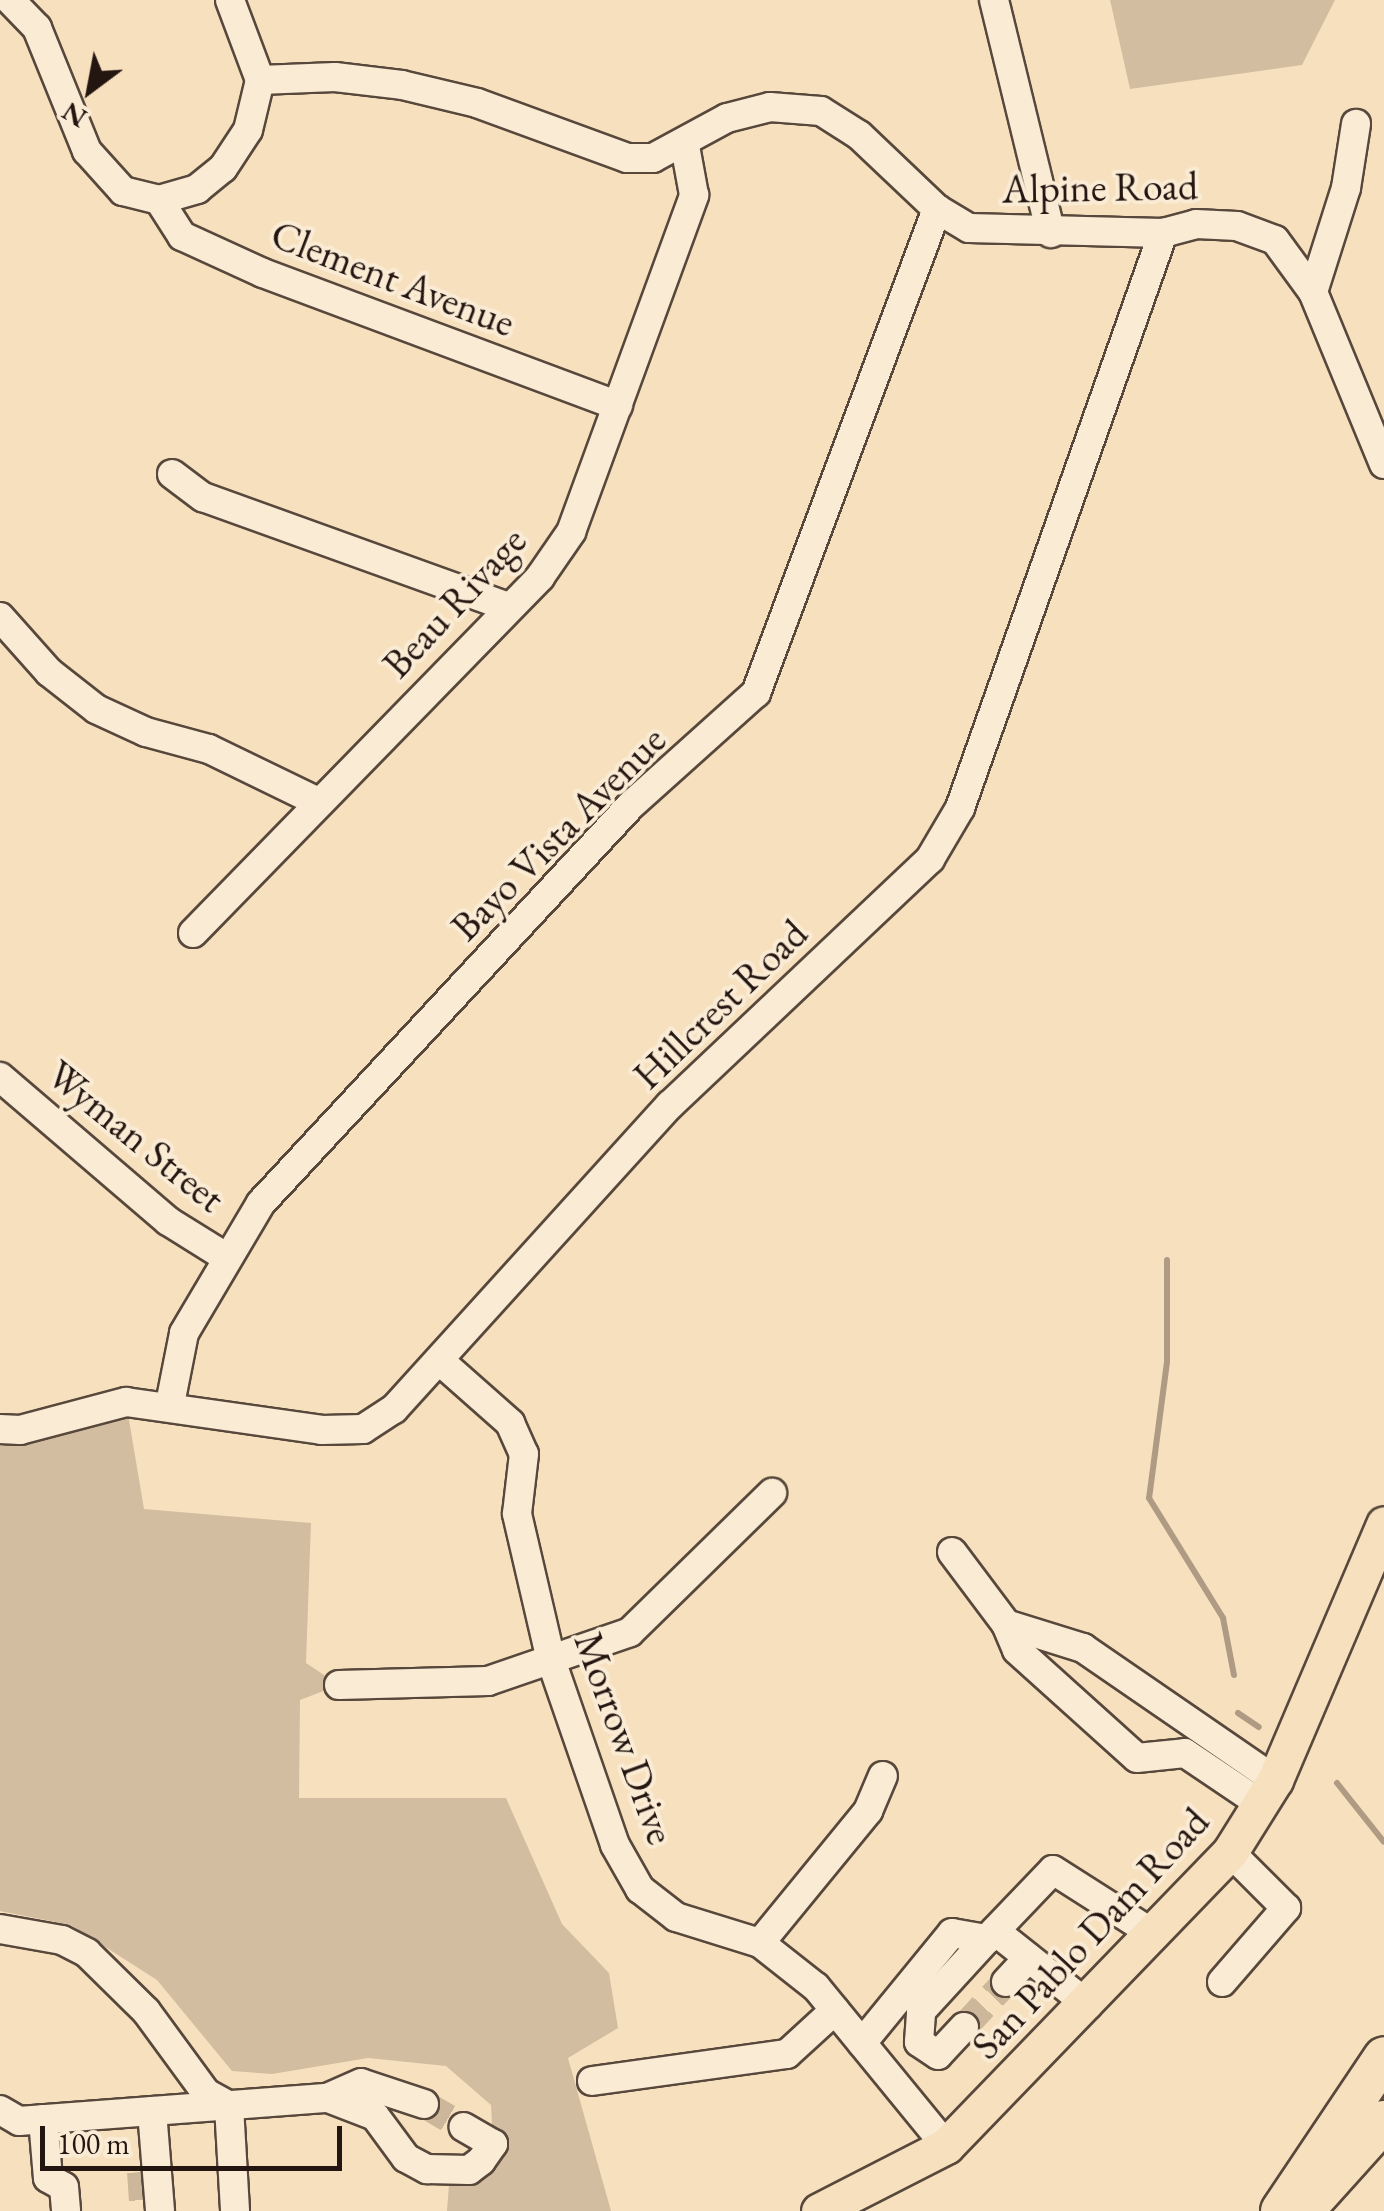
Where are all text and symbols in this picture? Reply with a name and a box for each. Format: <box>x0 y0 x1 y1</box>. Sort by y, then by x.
north arrow <box>40 40 140 140</box>
text: N <box>55 94 93 137</box>
street label: Alpine Road <box>1001 161 1199 213</box>
street label: Clement Avenue <box>265 210 521 346</box>
street label: Beau Rivage <box>372 517 536 687</box>
street label: Bayo Vista Avenue <box>441 716 675 950</box>
street label: Hillcrest Road <box>623 909 817 1099</box>
street label: Wyman Street <box>38 1050 234 1222</box>
street label: Morrow Drive <box>565 1626 685 1850</box>
street label: San Pablo Dam Road <box>961 1797 1219 2069</box>
scale bar <box>45 2106 348 2168</box>
text: 100 m <box>57 2124 130 2163</box>

